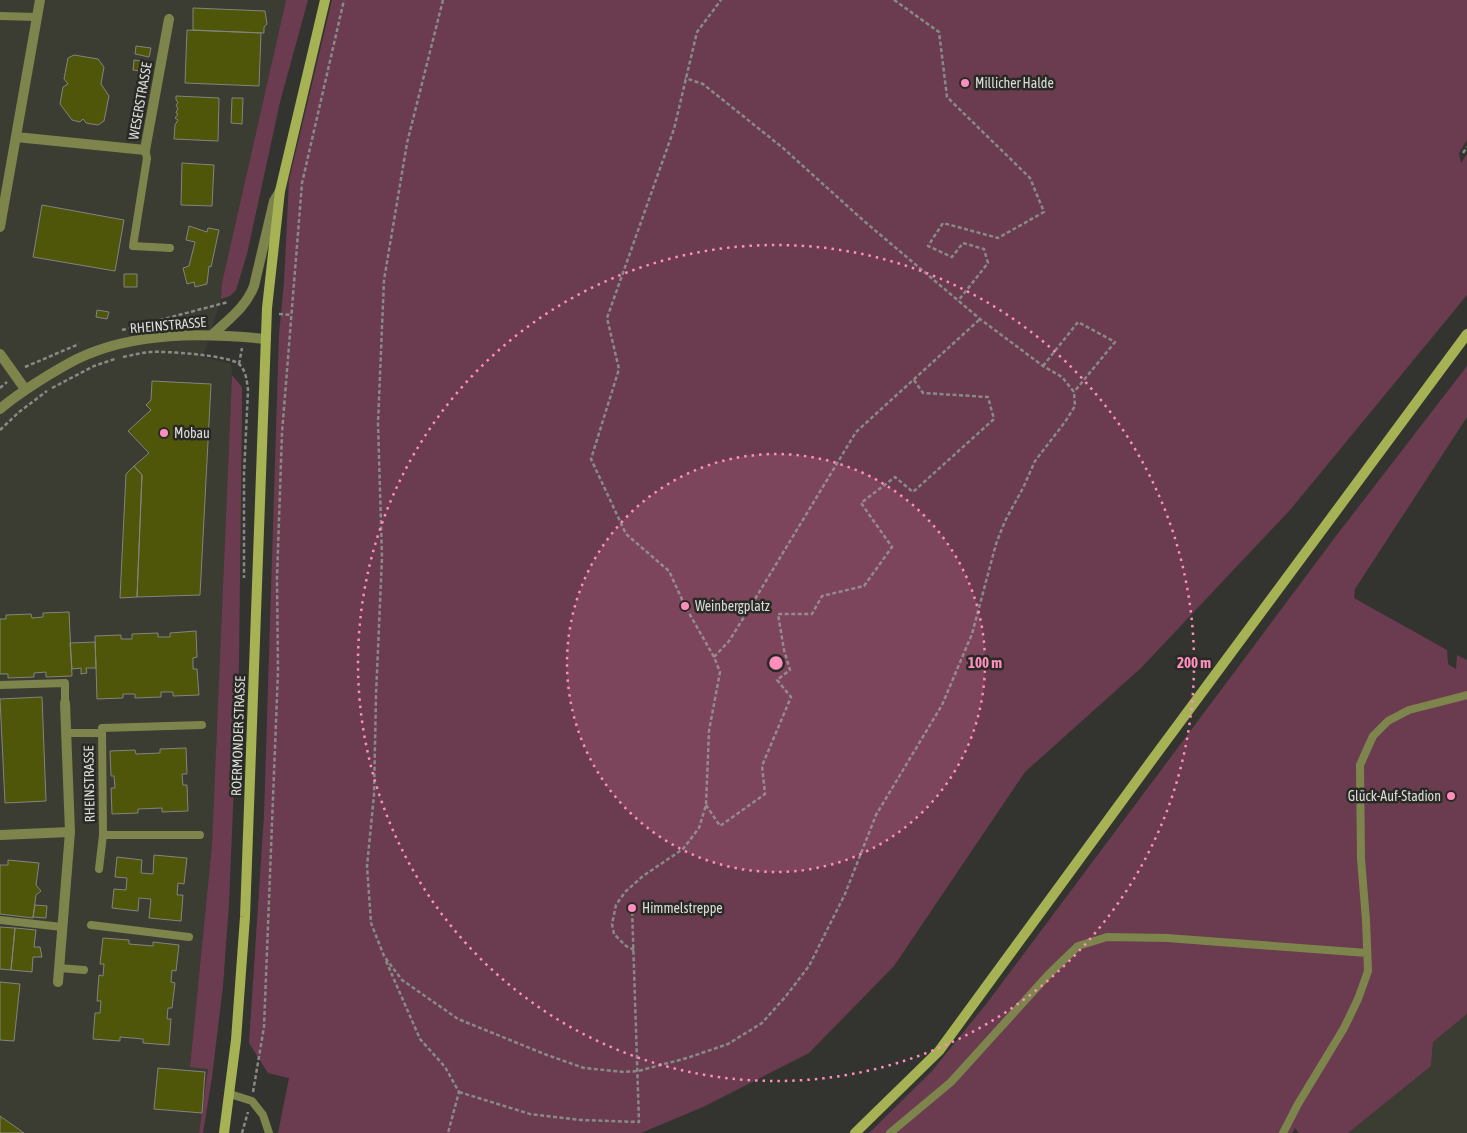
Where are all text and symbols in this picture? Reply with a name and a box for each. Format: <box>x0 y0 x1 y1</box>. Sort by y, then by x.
street label: WESERSTRASSE <box>125 61 155 141</box>
place label: Millicher Halde <box>975 75 1054 91</box>
marker: Millicher Halde <box>959 77 971 89</box>
street label: RHEINSTRASSE <box>129 314 207 336</box>
place label: Mobau <box>174 425 210 441</box>
marker: Mobau <box>158 427 170 439</box>
place label: Weinbergplatz <box>695 598 770 614</box>
marker: Weinbergplatz <box>679 600 691 612</box>
centre of rings <box>767 654 785 672</box>
text: 100 m <box>968 654 1002 671</box>
text: 200 m <box>1177 654 1211 671</box>
street label: ROERMONDER STRASSE <box>228 676 248 796</box>
street label: RHEINSTRASSE <box>80 746 98 822</box>
place label: Glück-Auf-Stadion <box>1348 788 1441 804</box>
marker: Glück-Auf-Stadion <box>1445 790 1457 802</box>
place label: Himmelstreppe <box>642 900 723 916</box>
marker: Himmelstreppe <box>626 902 638 914</box>

